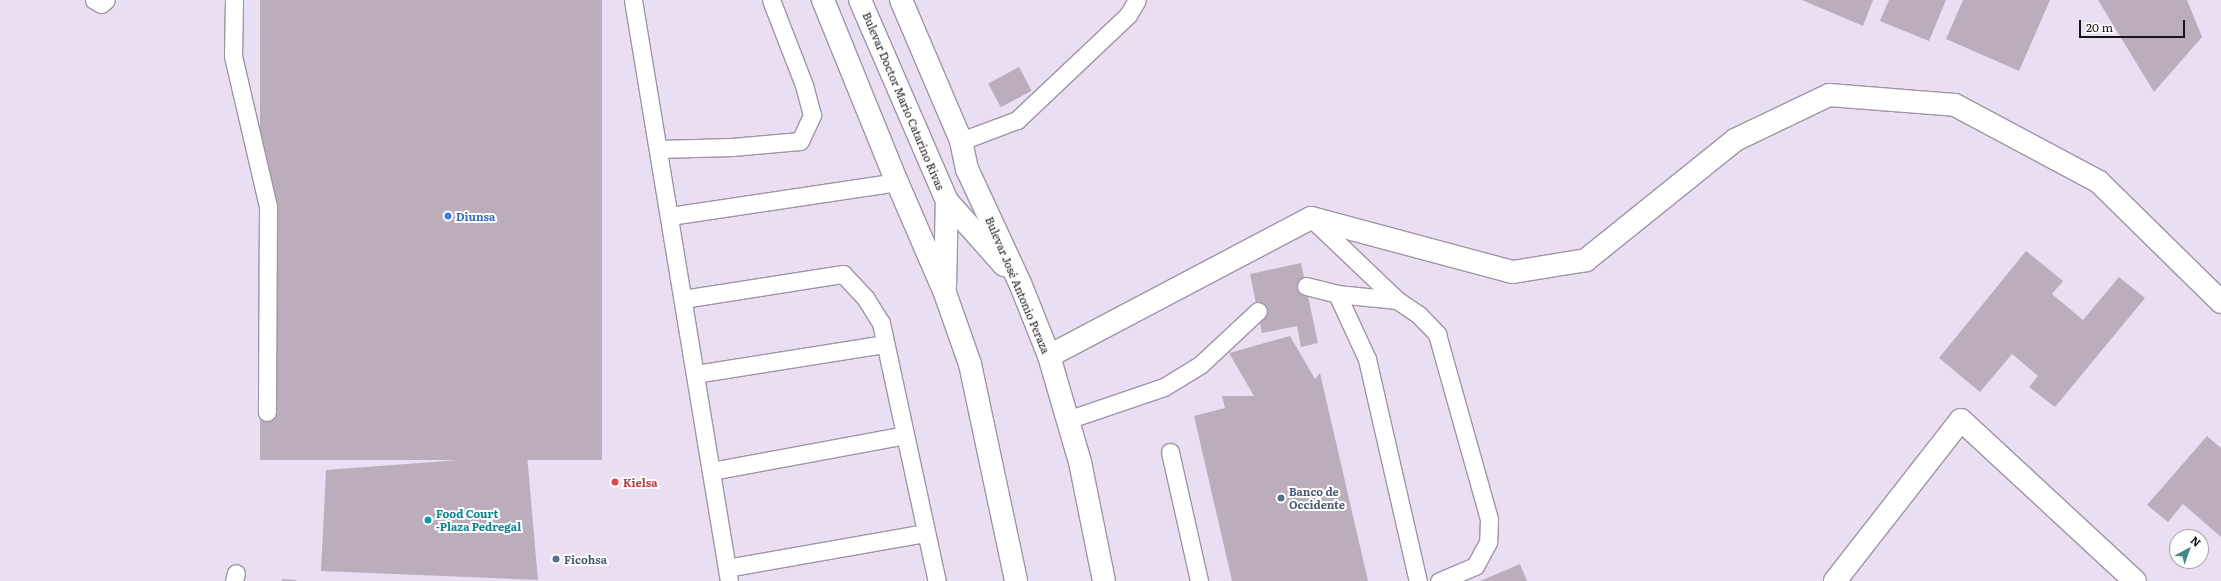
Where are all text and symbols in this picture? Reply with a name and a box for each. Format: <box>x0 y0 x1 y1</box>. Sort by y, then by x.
street label: Bulevar Doctor Mario Catarino Rivas <box>860 10 948 192</box>
scale bar <box>2081 12 2187 38</box>
text: 20 m <box>2086 18 2113 36</box>
place label: Diunsa <box>456 209 495 223</box>
marker: Diunsa <box>443 211 453 221</box>
street label: Bulevar José Antonio Peraza <box>983 215 1053 355</box>
place label: Kielsa <box>623 475 658 489</box>
marker: Kielsa <box>610 477 620 487</box>
place label: Banco de Occidente <box>1289 485 1345 511</box>
marker: Banco de Occidente <box>1276 493 1286 503</box>
place label: Food Court -Plaza Pedregal <box>436 507 521 533</box>
marker: Food Court -Plaza Pedregal <box>423 515 433 525</box>
north arrow <box>2169 529 2209 569</box>
text: N <box>2187 532 2205 550</box>
place label: Ficohsa <box>564 552 607 566</box>
marker: Ficohsa <box>551 554 561 564</box>

